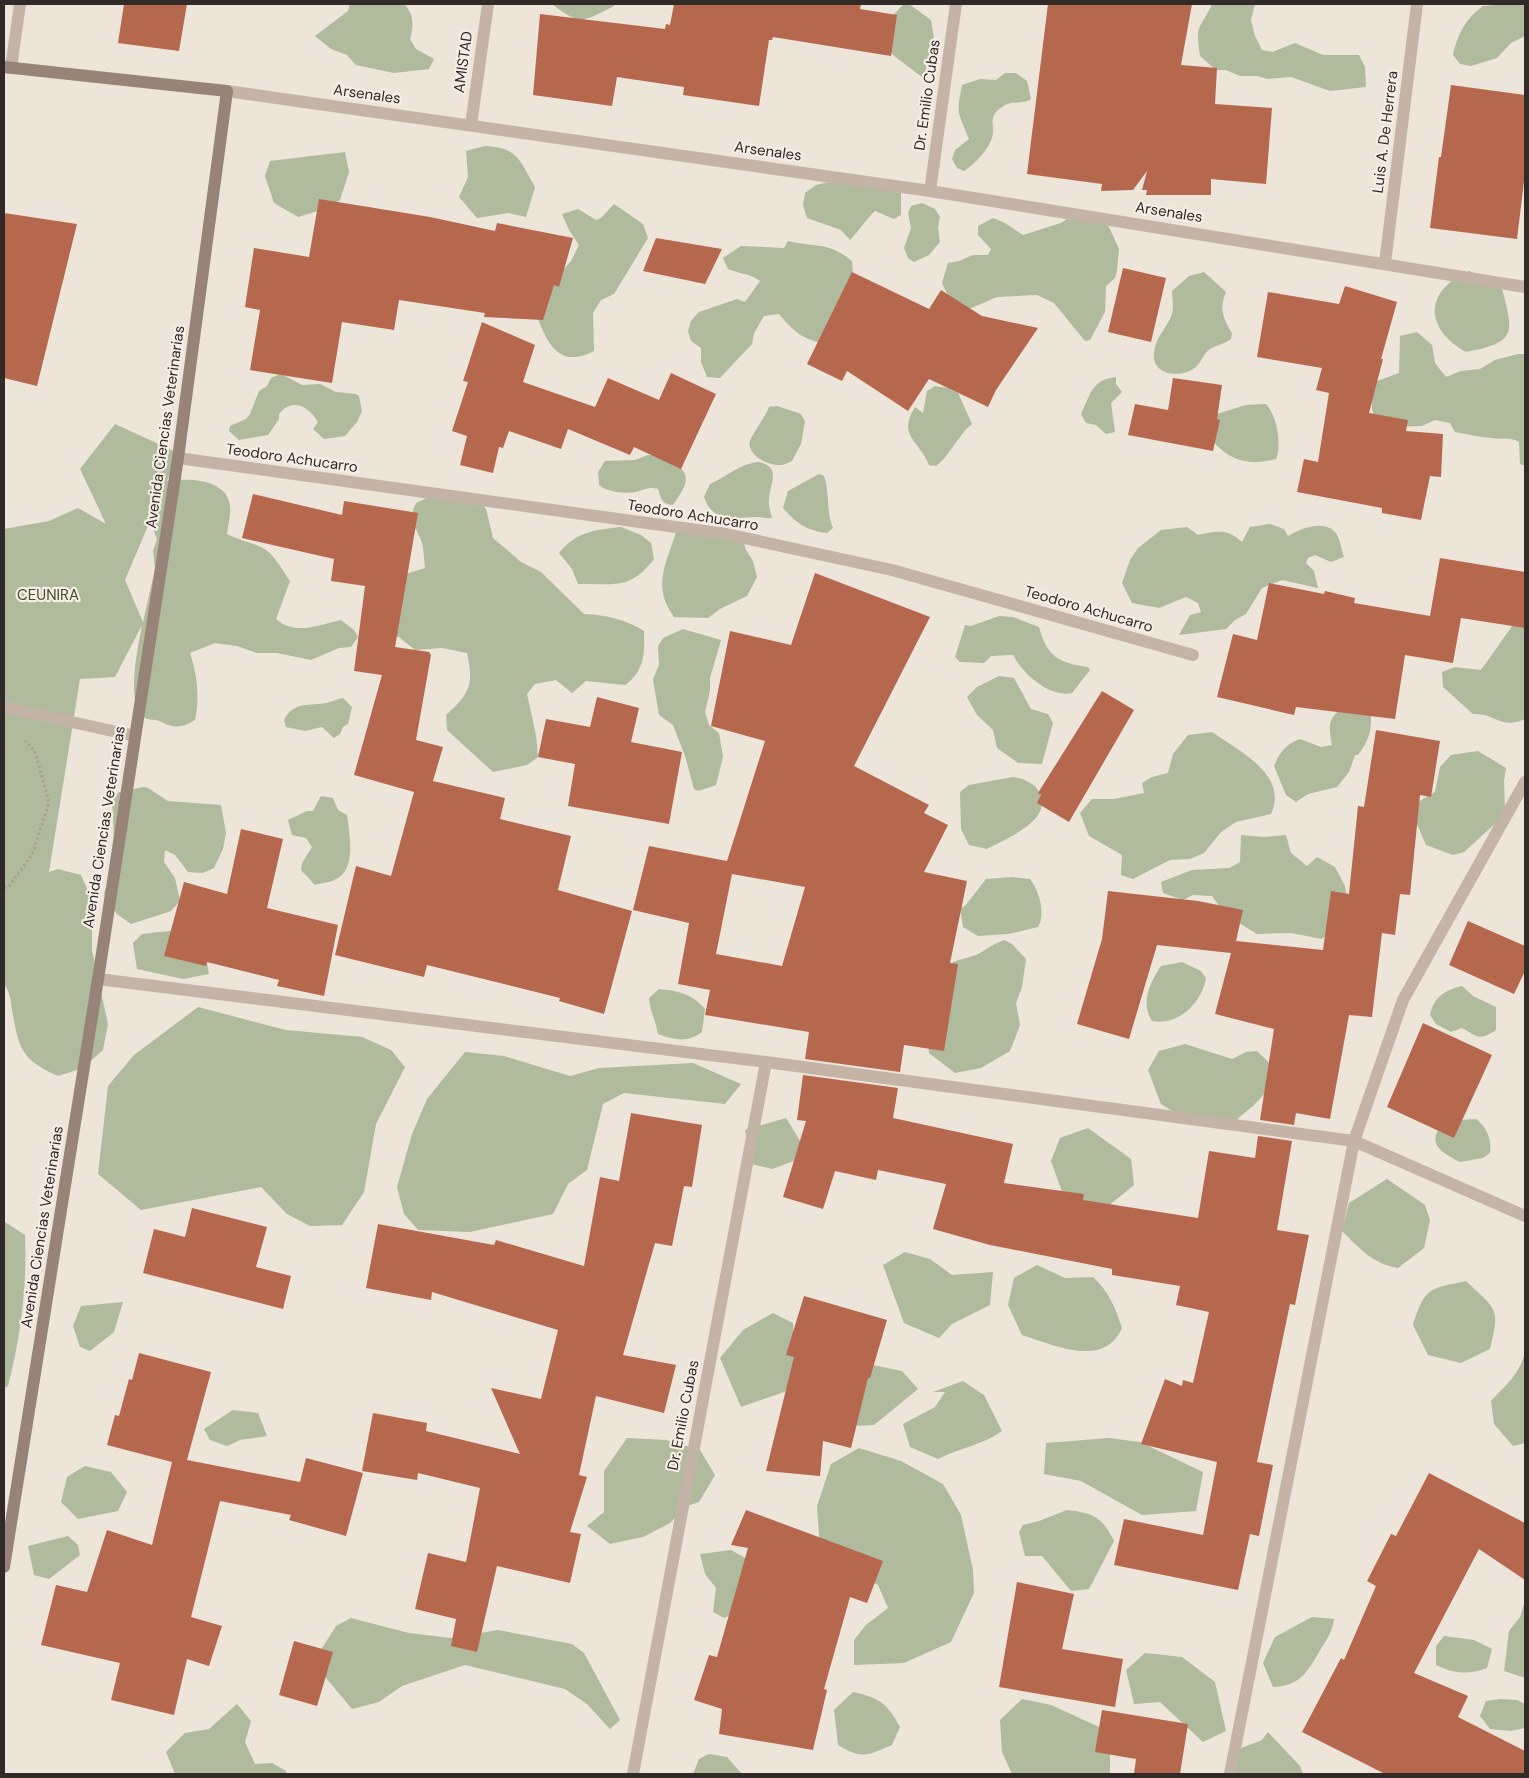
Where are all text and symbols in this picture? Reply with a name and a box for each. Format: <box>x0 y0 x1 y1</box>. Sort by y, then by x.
street label: AMISTAD <box>449 30 477 94</box>
street label: Dr. Emilio Cubas <box>909 38 945 152</box>
street label: Luis A. De Herrera <box>1368 70 1402 194</box>
street label: Arsenales <box>332 79 402 109</box>
street label: Arsenales <box>733 136 803 166</box>
street label: Arsenales <box>1134 197 1204 227</box>
street label: Avenida Ciencias Veterinarias <box>141 324 189 530</box>
street label: Teodoro Achucarro <box>225 439 359 477</box>
street label: Teodoro Achucarro <box>626 495 760 535</box>
street label: Teodoro Achucarro <box>1022 581 1156 637</box>
park label: CEUNIRA <box>17 585 79 605</box>
street label: Avenida Ciencias Veterinarias <box>78 724 130 930</box>
street label: Avenida Ciencias Veterinarias <box>16 1124 68 1330</box>
street label: Dr. Emilio Cubas <box>663 1358 703 1472</box>

